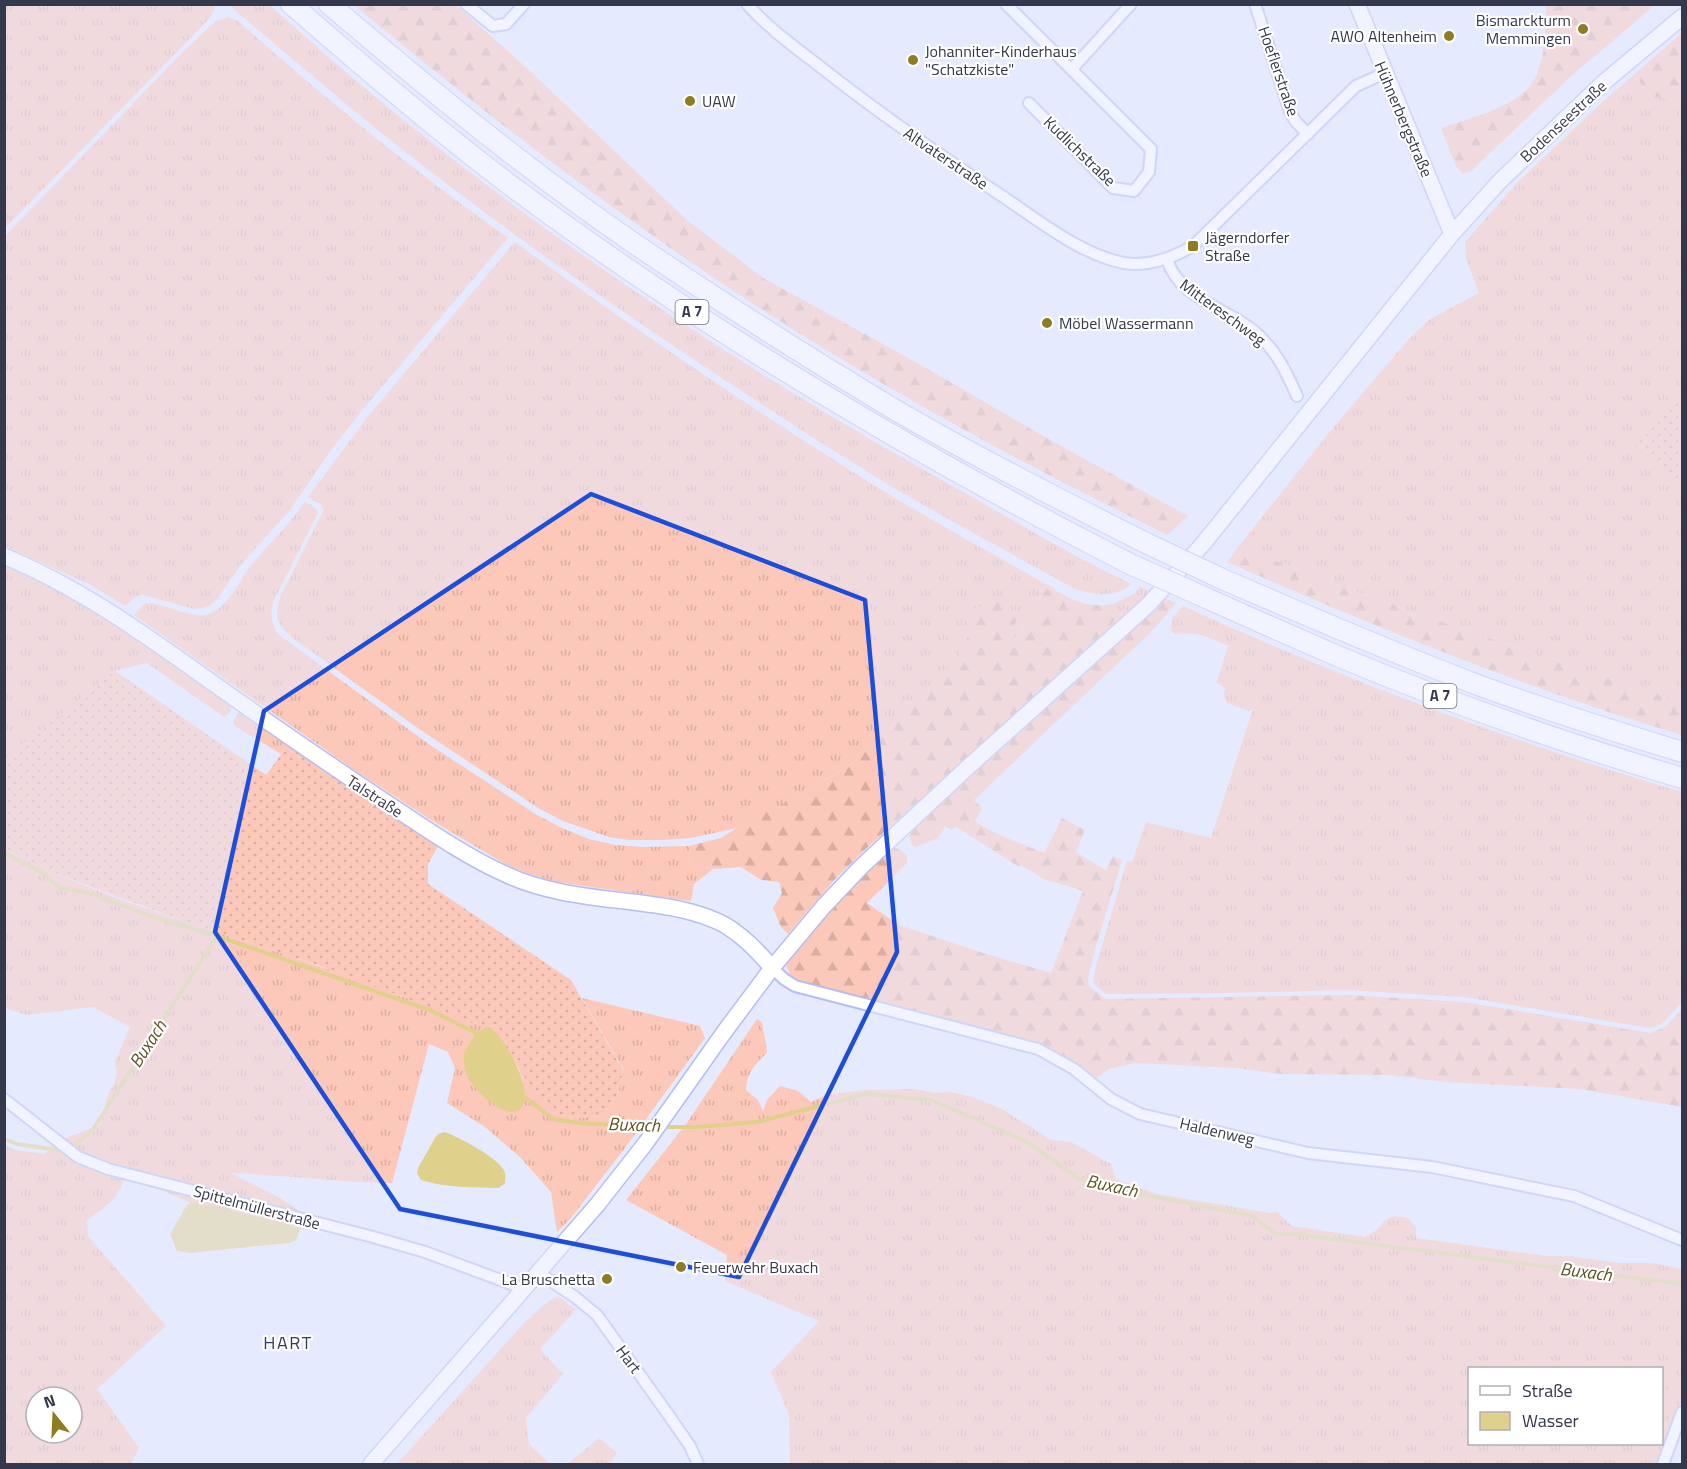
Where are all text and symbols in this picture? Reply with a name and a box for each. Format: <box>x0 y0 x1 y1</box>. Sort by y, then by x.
place label: Bismarckturm Memmingen <box>1476 8 1571 50</box>
marker: Bismarckturm Memmingen <box>1576 22 1590 36</box>
street label: Hoeflerstraße <box>1252 23 1306 119</box>
place label: AWO Altenheim <box>1330 24 1437 48</box>
marker: AWO Altenheim <box>1442 29 1456 43</box>
place label: Johanniter-Kinderhaus "Schatzkiste" <box>925 39 1077 81</box>
marker: Johanniter-Kinderhaus "Schatzkiste" <box>906 53 920 67</box>
street label: Hühnerbergstraße <box>1369 57 1439 181</box>
street label: Bodenseestraße <box>1514 74 1612 168</box>
place label: UAW <box>702 89 736 113</box>
marker: UAW <box>683 94 697 108</box>
street label: Kudlichstraße <box>1038 110 1122 192</box>
street label: Altvaterstraße <box>899 121 993 195</box>
place label: Jägerndorfer Straße <box>1205 225 1290 267</box>
marker: Jägerndorfer Straße <box>1186 239 1200 253</box>
street label: Mittereschweg <box>1175 273 1271 351</box>
road number: A 7 <box>676 300 708 324</box>
place label: Möbel Wassermann <box>1059 311 1194 335</box>
marker: Möbel Wassermann <box>1040 316 1054 330</box>
road number: A 7 <box>1424 684 1456 708</box>
street label: Talstraße <box>342 769 408 823</box>
water label: Buxach <box>122 1014 174 1073</box>
water label: Buxach <box>608 1110 661 1139</box>
street label: Haldenweg <box>1177 1111 1257 1151</box>
water label: Buxach <box>1084 1167 1141 1204</box>
street label: Spittelmüllerstraße <box>191 1179 323 1235</box>
place label: Feuerwehr Buxach <box>693 1255 818 1279</box>
water label: Buxach <box>1559 1255 1614 1288</box>
marker: Feuerwehr Buxach <box>674 1260 688 1274</box>
place label: La Bruschetta <box>502 1267 595 1291</box>
marker: La Bruschetta <box>600 1272 614 1286</box>
district label: HART <box>263 1329 313 1356</box>
street label: Hart <box>610 1340 648 1378</box>
legend <box>1468 1367 1663 1445</box>
text: Straße <box>1522 1377 1573 1404</box>
north arrow <box>24 1385 84 1445</box>
text: N <box>40 1388 58 1414</box>
text: Wasser <box>1522 1407 1579 1434</box>

